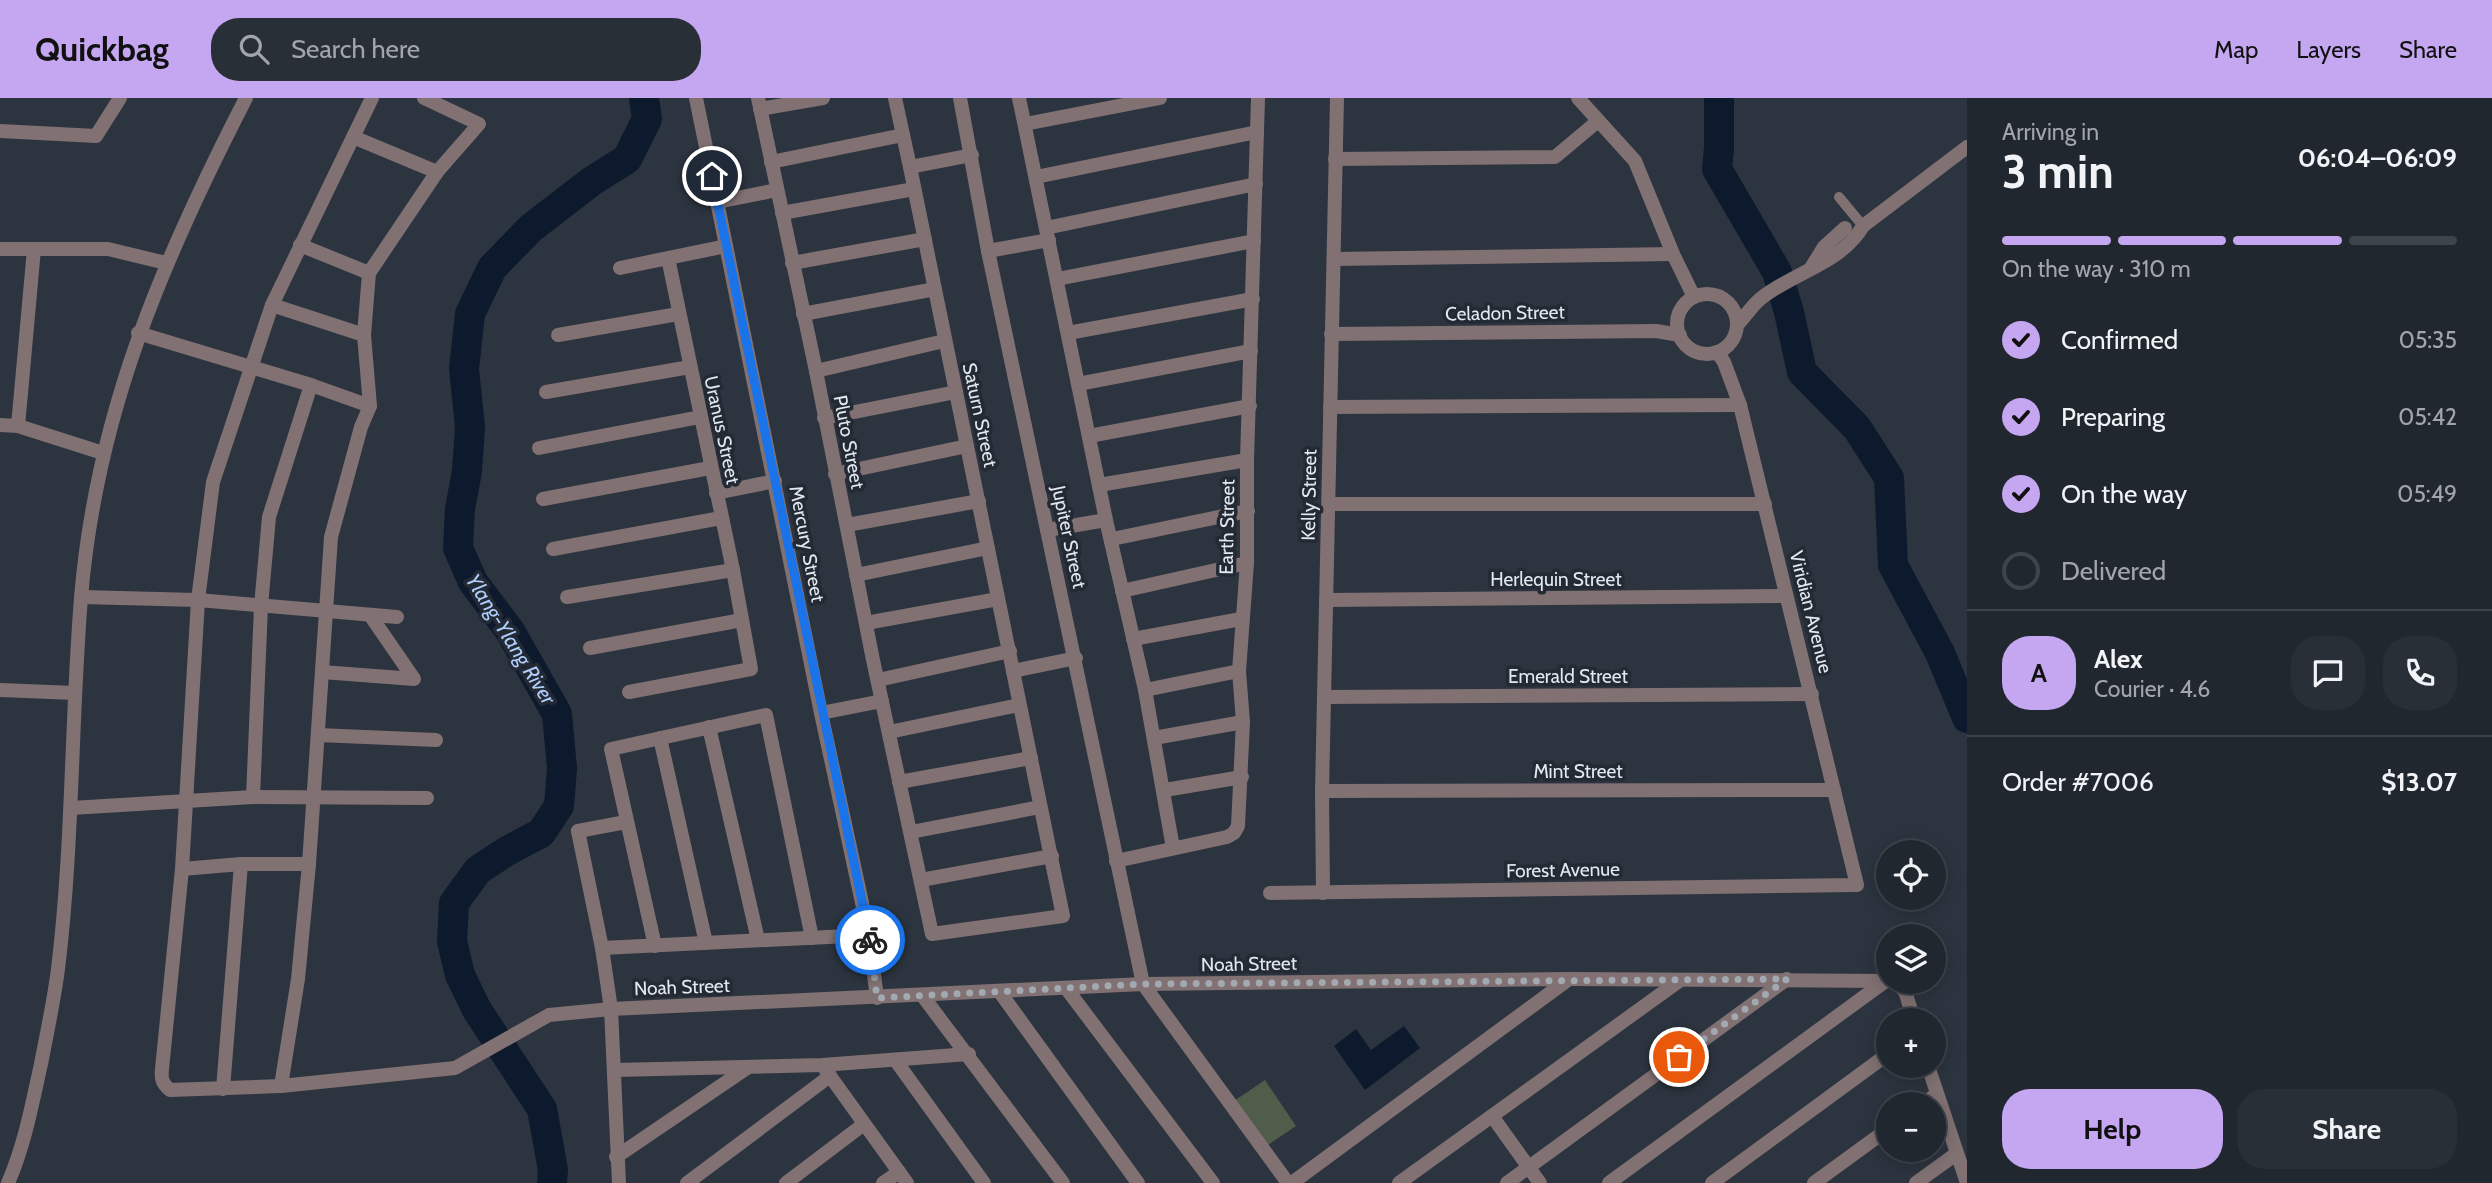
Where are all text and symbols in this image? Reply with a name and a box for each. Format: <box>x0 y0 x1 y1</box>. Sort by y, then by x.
search box <box>211 18 701 81</box>
text: Quickbag <box>35 29 169 69</box>
icon: search <box>235 30 273 68</box>
text: Search here <box>291 33 420 65</box>
text: Map <box>2214 35 2258 64</box>
text: Layers <box>2296 35 2361 64</box>
text: Share <box>2399 35 2457 64</box>
text: Arriving in <box>2002 118 2099 146</box>
text: 06:04–06:09 <box>2298 142 2457 174</box>
text: 3 min <box>2002 144 2114 200</box>
pin <box>682 146 742 206</box>
icon: home <box>693 157 731 195</box>
text: On the way · 310 m <box>2002 255 2191 283</box>
street label: Celadon Street <box>1445 300 1566 326</box>
icon: check <box>2002 321 2040 359</box>
text: Confirmed <box>2061 324 2178 356</box>
text: 05:35 <box>2399 326 2457 354</box>
street label: Saturn Street <box>958 361 1002 470</box>
street label: Uranus Street <box>699 374 745 487</box>
street label: Pluto Street <box>829 393 869 491</box>
icon: check <box>2002 398 2040 436</box>
text: Preparing <box>2061 401 2165 433</box>
text: 05:42 <box>2398 403 2457 431</box>
street label: Kelly Street <box>1297 449 1321 541</box>
icon: check <box>2002 475 2040 513</box>
street label: Earth Street <box>1215 478 1239 575</box>
text: On the way <box>2061 478 2187 510</box>
text: 05:49 <box>2397 480 2457 508</box>
street label: Jupiter Street <box>1047 483 1091 591</box>
street label: Mercury Street <box>784 484 830 605</box>
street label: Viridian Avenue <box>1785 548 1837 676</box>
text: Delivered <box>2061 555 2166 587</box>
street label: Herlequin Street <box>1490 568 1622 591</box>
water label: Ylang-Ylang River <box>461 569 562 710</box>
button: chat <box>2291 636 2365 710</box>
button: phone <box>2383 636 2457 710</box>
text: Alex <box>2094 643 2143 675</box>
text: A <box>2031 657 2047 689</box>
street label: Emerald Street <box>1508 665 1628 688</box>
text: Courier · 4.6 <box>2094 675 2210 703</box>
street label: Mint Street <box>1533 760 1623 783</box>
text: Order #7006 <box>2002 766 2154 798</box>
text: $13.07 <box>2381 766 2457 798</box>
map controls <box>1876 840 1946 1162</box>
button: locate <box>1876 840 1946 910</box>
street label: Forest Avenue <box>1506 858 1620 882</box>
courier <box>835 905 905 975</box>
icon: bike <box>851 921 889 959</box>
button: layers <box>1876 924 1946 994</box>
street label: Noah Street <box>1201 952 1298 976</box>
street label: Noah Street <box>634 974 731 1000</box>
button: + <box>1876 1008 1946 1078</box>
pin <box>1649 1027 1709 1087</box>
icon: bag <box>1660 1038 1698 1076</box>
button: Help <box>2002 1089 2223 1169</box>
button: Share <box>2237 1089 2457 1169</box>
button: − <box>1876 1092 1946 1162</box>

